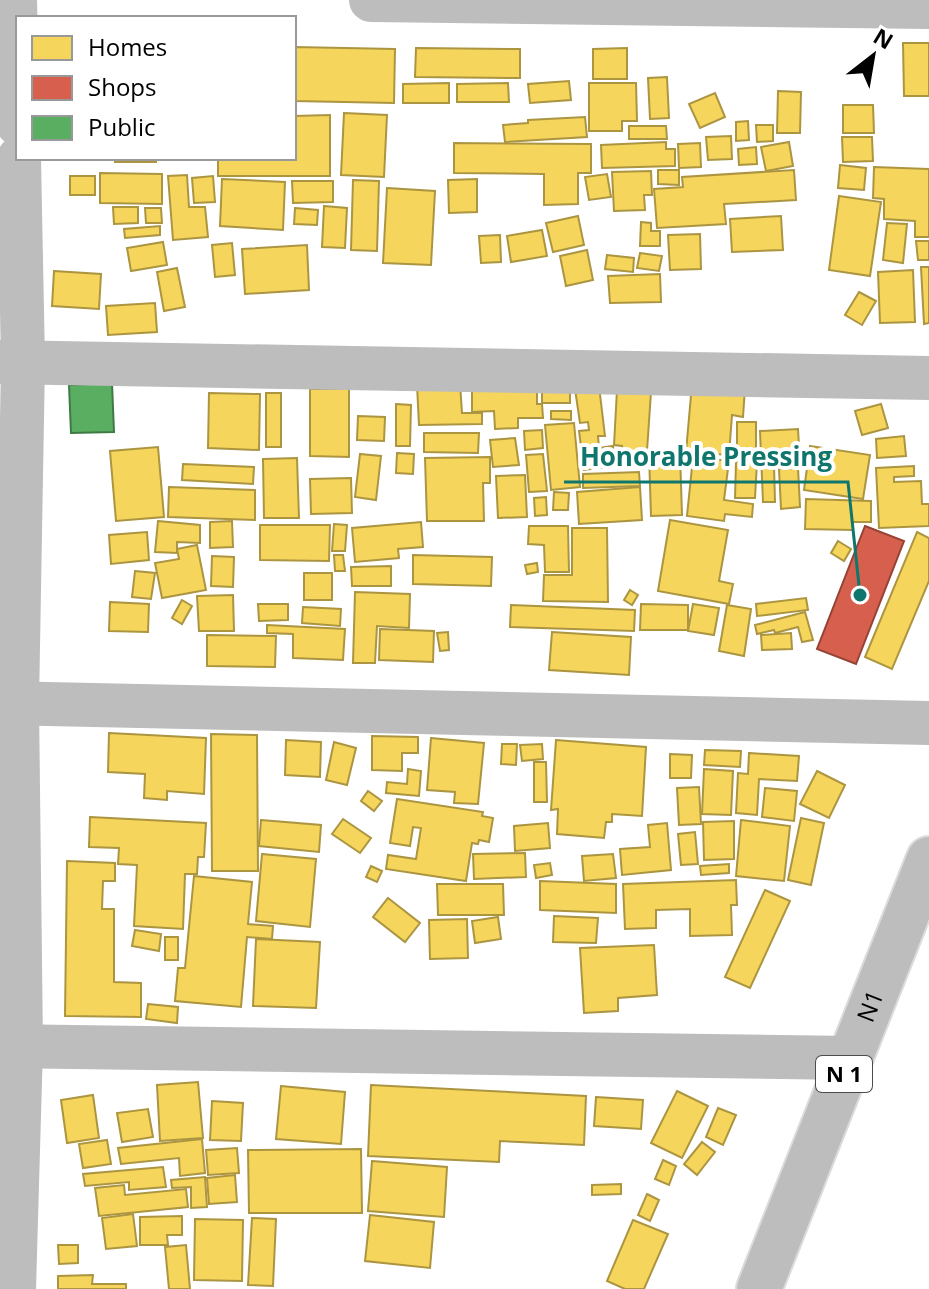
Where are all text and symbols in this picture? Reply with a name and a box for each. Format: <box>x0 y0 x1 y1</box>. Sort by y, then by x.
legend <box>16 16 296 160</box>
north arrow <box>833 16 913 96</box>
text: N <box>868 21 899 55</box>
text: Homes <box>88 30 167 63</box>
text: Shops <box>88 70 156 103</box>
text: Public <box>88 110 155 143</box>
callout: Honorable Pressing <box>564 432 848 482</box>
text: Honorable Pressing <box>580 438 832 474</box>
street label: N1 <box>848 985 891 1027</box>
road number: N 1 <box>816 1056 872 1092</box>

